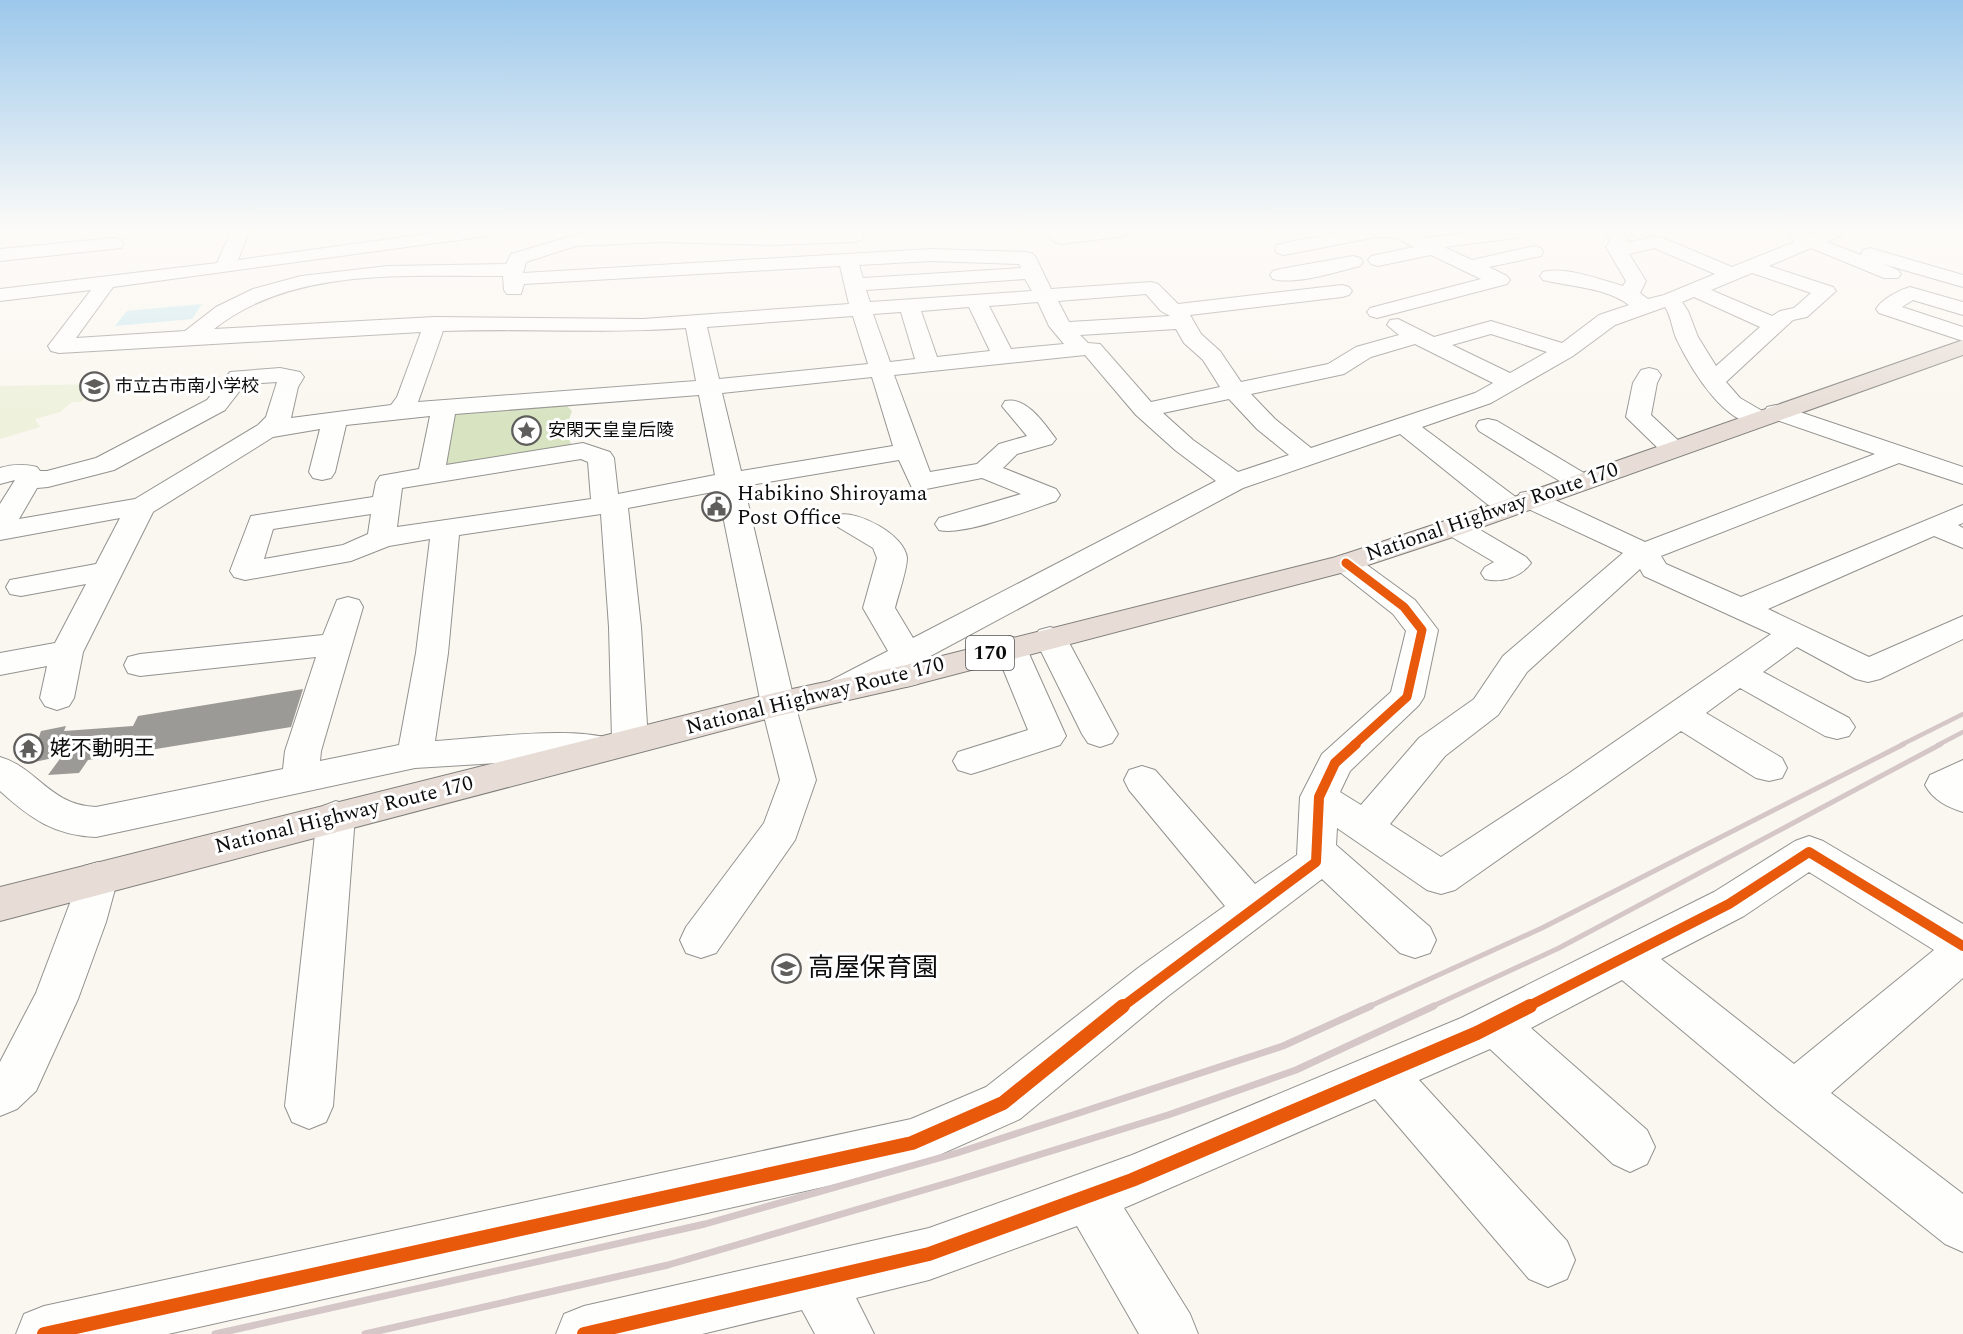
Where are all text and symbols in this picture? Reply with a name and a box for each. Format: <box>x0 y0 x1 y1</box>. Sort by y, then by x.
school or university icon: 市立古市南小学校 <box>78 370 110 402</box>
place label: 市立古市南小学校 <box>115 373 259 400</box>
place icon: 安閑天皇皇后陵 <box>511 414 543 446</box>
place label: 安閑天皇皇后陵 <box>548 417 674 444</box>
street label: National Highway Route 170 <box>1361 454 1623 570</box>
place label: Habikino Shiroyama Post Office <box>737 478 928 534</box>
public building icon: Habikino Shiroyama Post Office <box>700 490 732 522</box>
road number: 170 <box>966 636 1014 670</box>
street label: National Highway Route 170 <box>682 648 948 744</box>
temple icon: 姥不動明王 <box>13 733 45 765</box>
place label: 姥不動明王 <box>50 733 155 765</box>
street label: National Highway Route 170 <box>211 767 477 863</box>
place label: 高屋保育園 <box>808 948 938 988</box>
school or university icon: 高屋保育園 <box>771 952 803 984</box>

